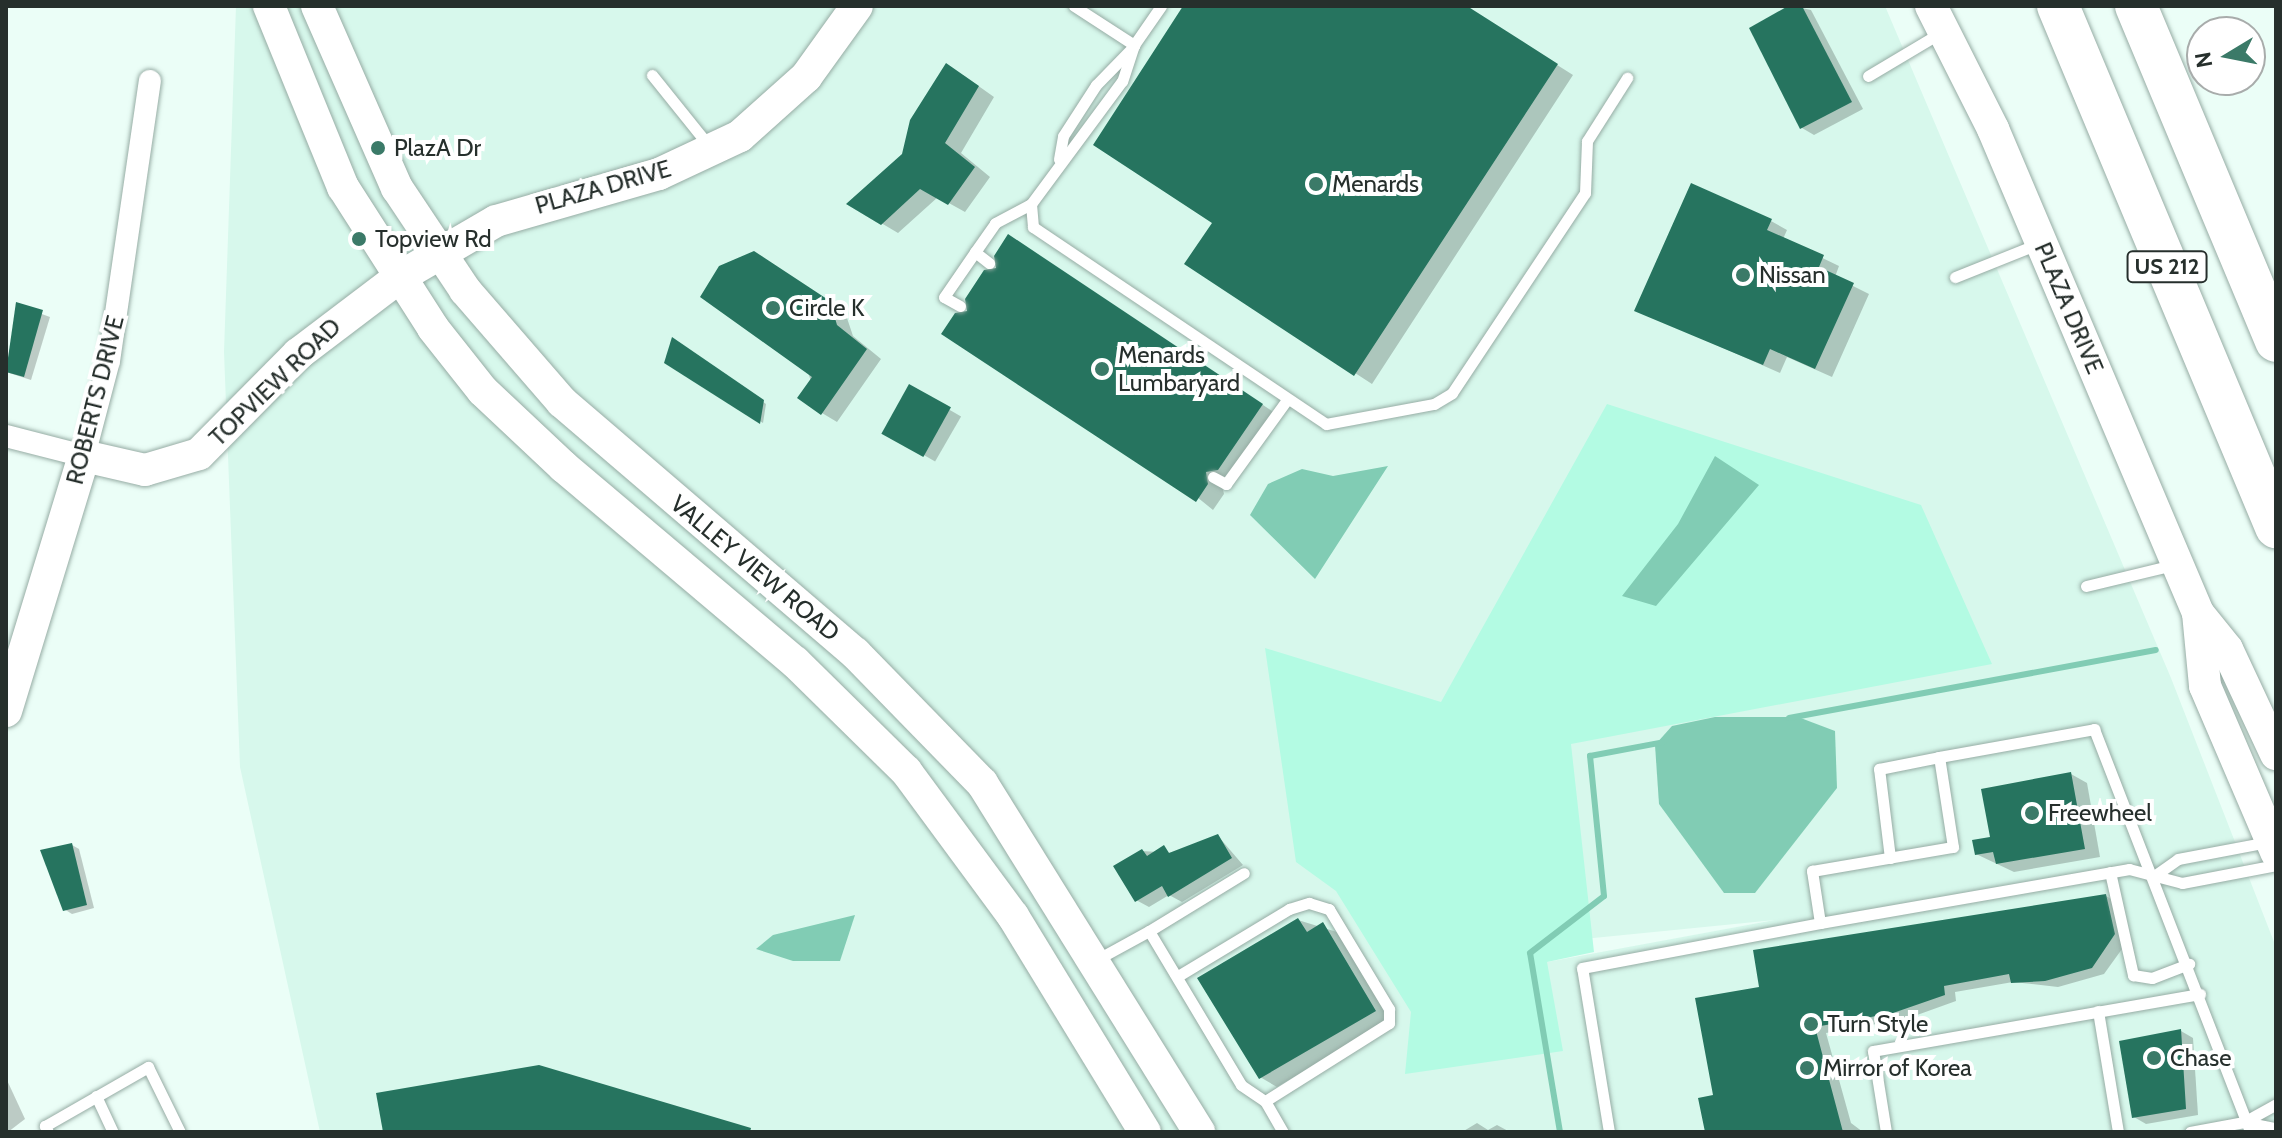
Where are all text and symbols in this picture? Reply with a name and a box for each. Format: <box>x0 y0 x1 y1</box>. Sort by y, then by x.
north arrow <box>2186 16 2266 96</box>
text: N <box>2189 50 2218 70</box>
place label: PlazA Dr <box>394 134 481 162</box>
marker: PlazA Dr <box>369 139 387 157</box>
street label: PLAZA DRIVE <box>532 154 674 220</box>
place label: Menards <box>1332 170 1419 198</box>
marker: Menards <box>1307 175 1325 193</box>
place label: Topview Rd <box>375 225 492 253</box>
marker: Topview Rd <box>350 230 368 248</box>
street label: PLAZA DRIVE <box>2028 238 2110 378</box>
road number: US 212 <box>2125 249 2209 285</box>
place label: Nissan <box>1759 261 1826 289</box>
marker: Nissan <box>1734 266 1752 284</box>
place label: Circle K <box>789 294 865 322</box>
marker: Circle K <box>764 299 782 317</box>
street label: TOPVIEW ROAD <box>203 312 347 452</box>
street label: ROBERTS DRIVE <box>60 313 130 487</box>
place label: Menards Lumbaryard <box>1118 341 1240 397</box>
marker: Menards Lumbaryard <box>1093 360 1111 378</box>
street label: VALLEY VIEW ROAD <box>665 489 845 647</box>
place label: Freewheel <box>2048 799 2152 827</box>
marker: Freewheel <box>2023 804 2041 822</box>
place label: Turn Style <box>1827 1010 1928 1038</box>
marker: Turn Style <box>1802 1015 1820 1033</box>
place label: Chase <box>2170 1044 2232 1072</box>
marker: Chase <box>2145 1049 2163 1067</box>
place label: Mirror of Korea <box>1823 1054 1972 1082</box>
marker: Mirror of Korea <box>1798 1059 1816 1077</box>

